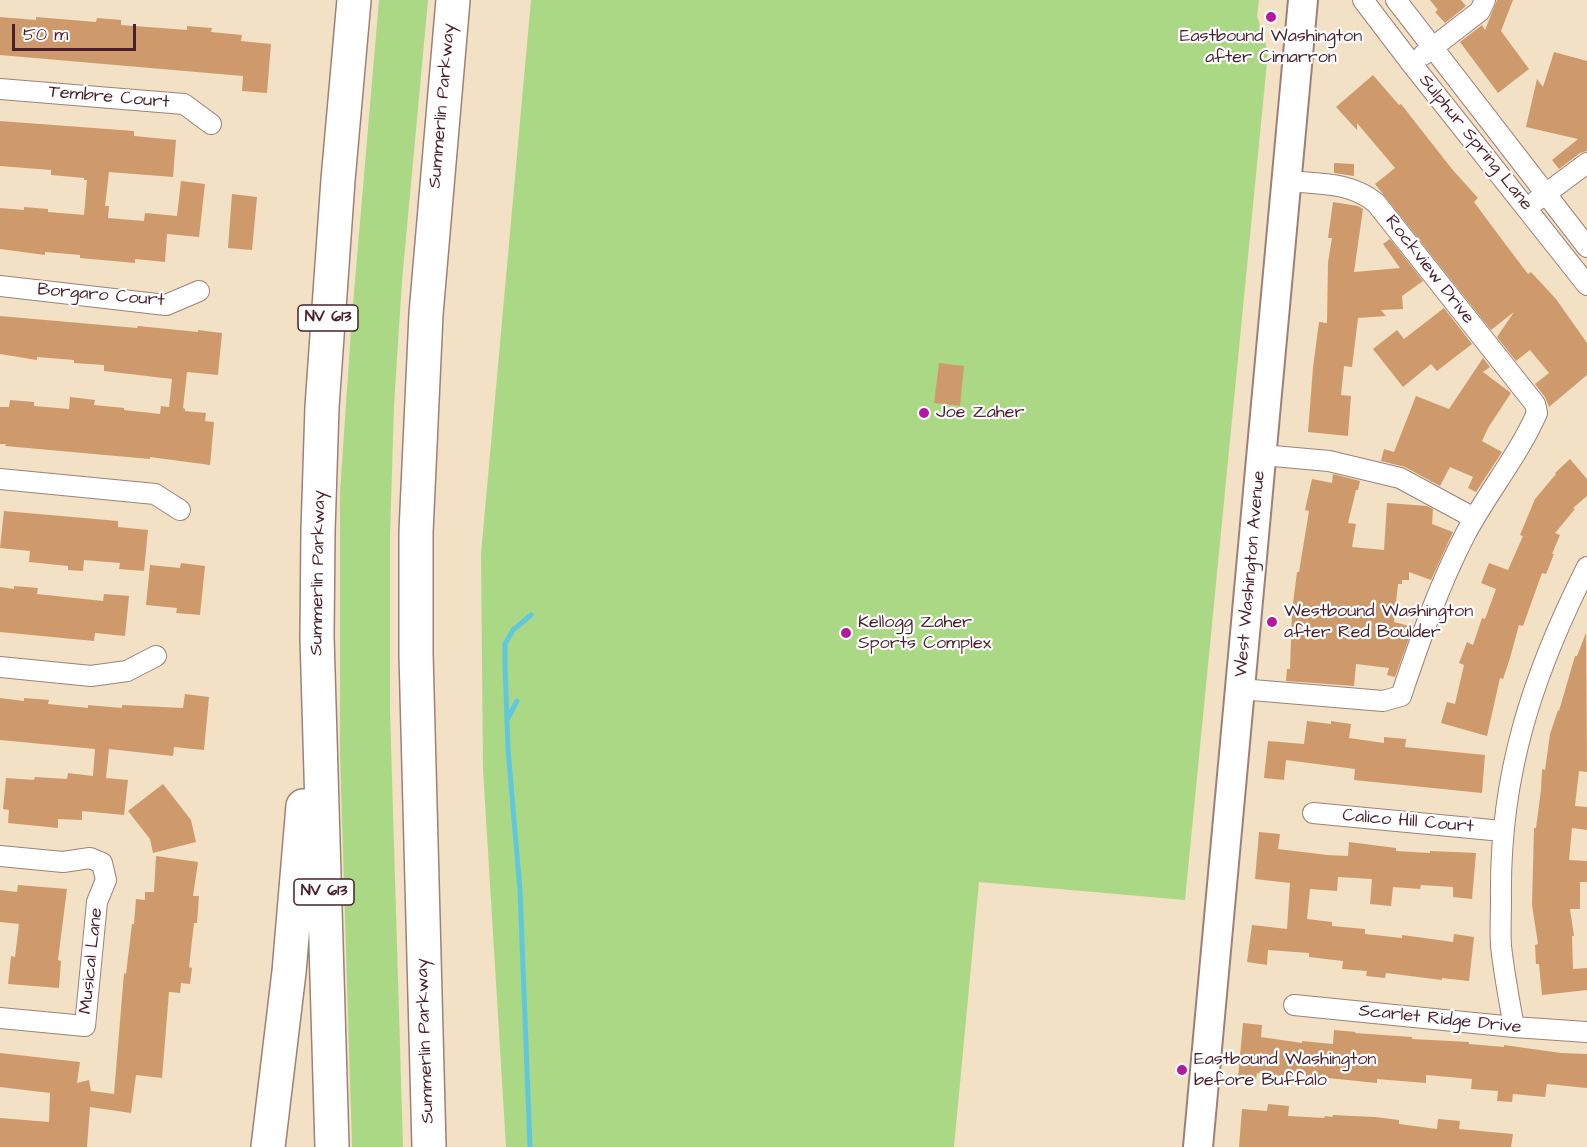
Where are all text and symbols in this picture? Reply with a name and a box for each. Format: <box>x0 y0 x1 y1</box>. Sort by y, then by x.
marker: Eastbound Washington after Cimarron <box>1264 10 1278 24</box>
scale bar <box>15 12 140 50</box>
text: 50 m <box>23 22 68 47</box>
street label: Summerlin Parkway <box>425 23 461 189</box>
place label: Eastbound Washington after Cimarron <box>1180 26 1362 68</box>
street label: Sulphur Spring Lane <box>1413 71 1537 215</box>
street label: Tembre Court <box>48 82 170 114</box>
street label: Rockview Drive <box>1380 211 1478 329</box>
street label: Borgaro Court <box>36 280 166 312</box>
road number: NV 613 <box>298 305 358 331</box>
place label: Joe Zaher <box>936 402 1024 424</box>
marker: Joe Zaher <box>917 406 931 420</box>
street label: West Washington Avenue <box>1231 470 1271 678</box>
street label: Summerlin Parkway <box>307 490 331 656</box>
place label: Westbound Washington after Red Boulder <box>1284 601 1473 644</box>
place label: Kellogg Zaher Sports Complex <box>858 612 991 654</box>
marker: Westbound Washington after Red Boulder <box>1265 615 1279 629</box>
marker: Kellogg Zaher Sports Complex <box>839 626 853 640</box>
street label: Calico Hill Court <box>1341 805 1475 839</box>
road number: NV 613 <box>294 879 354 905</box>
street label: Musical Lane <box>76 907 108 1015</box>
street label: Summerlin Parkway <box>412 958 440 1124</box>
street label: Scarlet Ridge Drive <box>1358 1001 1522 1039</box>
place label: Eastbound Washington before Buffalo <box>1194 1049 1376 1092</box>
marker: Eastbound Washington before Buffalo <box>1175 1063 1189 1077</box>

